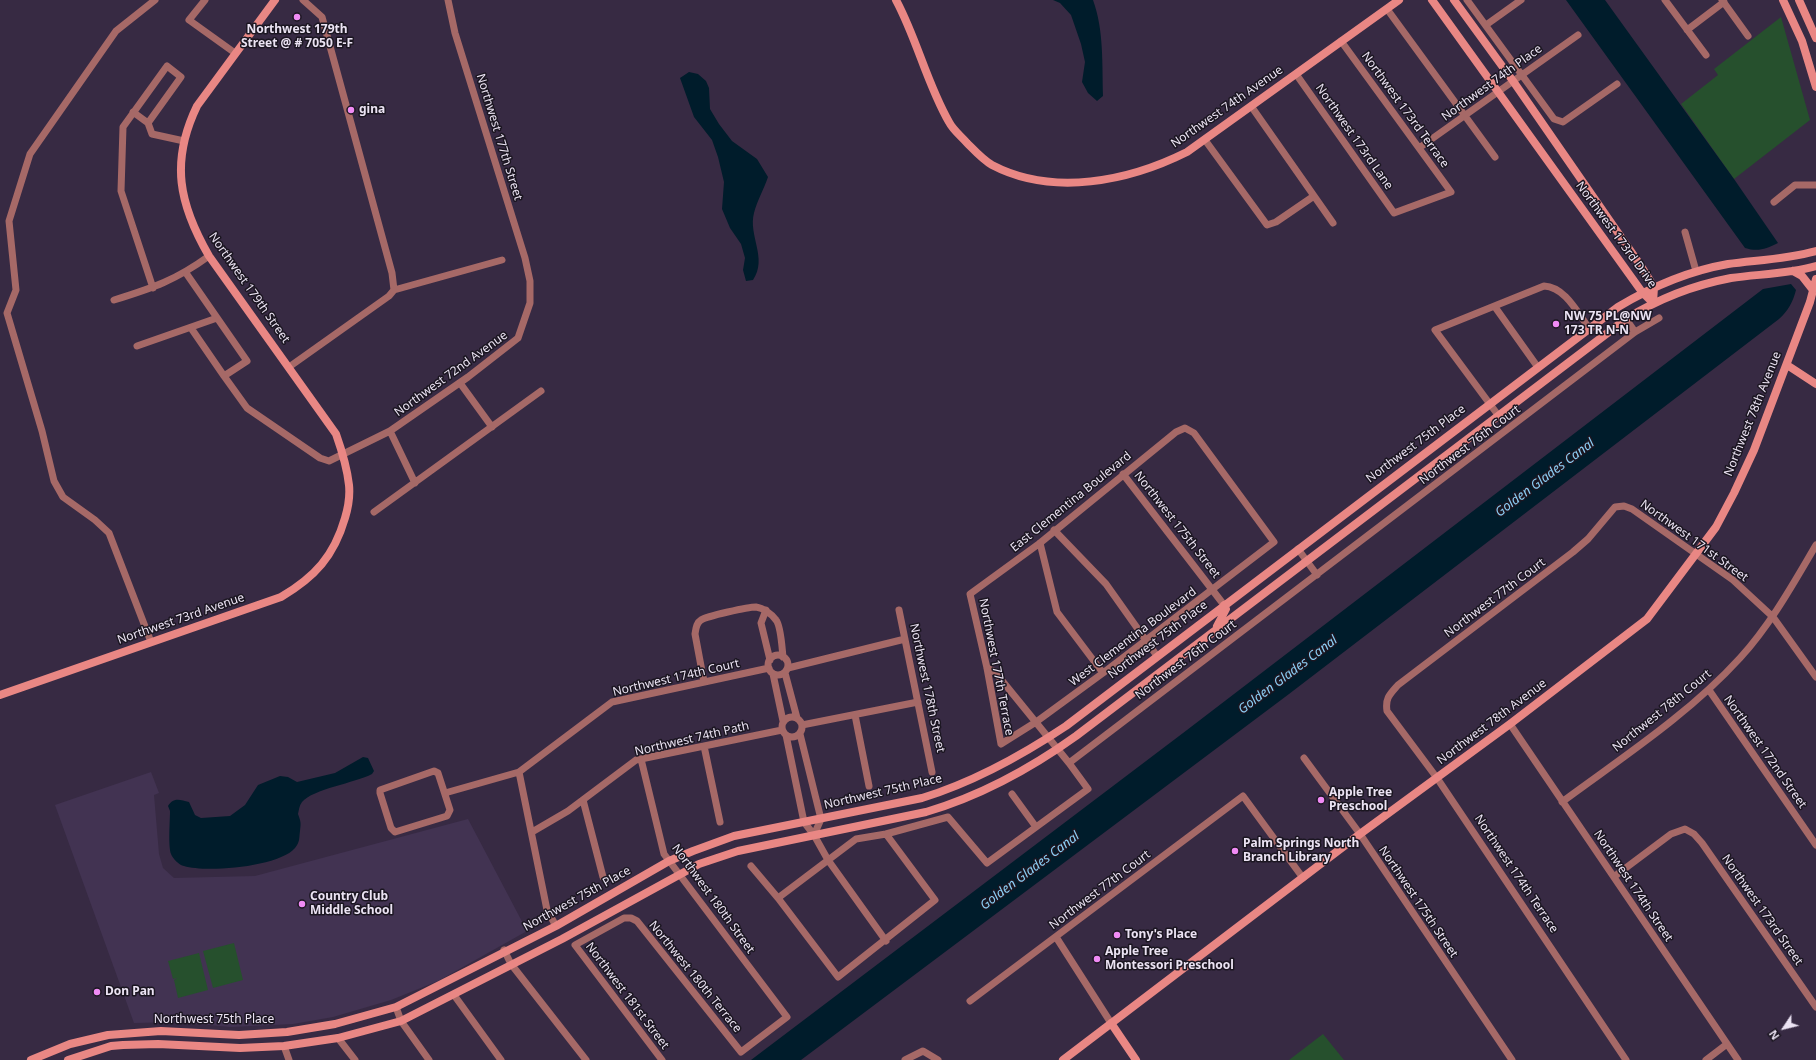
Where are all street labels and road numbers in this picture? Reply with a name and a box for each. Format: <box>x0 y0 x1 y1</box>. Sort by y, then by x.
street label: Northwest 74th Place <box>1439 42 1545 124</box>
street label: Northwest 173rd Terrace <box>1358 49 1452 171</box>
street label: Northwest 74th Avenue <box>1168 63 1286 151</box>
street label: Northwest 177th Street <box>473 72 525 202</box>
street label: Northwest 173rd Lane <box>1312 81 1396 193</box>
street label: Northwest 173rd Drive <box>1573 179 1659 291</box>
street label: Northwest 179th Street <box>205 230 293 346</box>
street label: Northwest 72nd Avenue <box>392 328 510 420</box>
street label: Northwest 78th Avenue <box>1721 350 1785 478</box>
street label: Northwest 75th Place <box>1363 402 1469 486</box>
street label: Northwest 76th Court <box>1417 402 1523 488</box>
street label: East Clementina Boulevard <box>1008 449 1134 555</box>
street label: Northwest 175th Street <box>1131 469 1223 581</box>
street label: Northwest 171st Street <box>1637 497 1751 585</box>
street label: Northwest 77th Court <box>1442 555 1548 641</box>
street label: West Clementina Boulevard <box>1067 584 1199 690</box>
street label: Northwest 73rd Avenue <box>116 590 246 648</box>
street label: Northwest 177th Terrace <box>976 597 1016 737</box>
street label: Northwest 75th Place <box>1105 598 1211 682</box>
street label: Northwest 76th Court <box>1133 617 1239 703</box>
street label: Northwest 178th Street <box>906 622 948 754</box>
street label: Northwest 174th Court <box>611 656 741 700</box>
street label: Northwest 78th Court <box>1610 667 1714 755</box>
street label: Northwest 78th Avenue <box>1434 676 1550 768</box>
street label: Northwest 172nd Street <box>1721 693 1809 811</box>
street label: Northwest 74th Path <box>633 719 751 759</box>
street label: Northwest 75th Place <box>823 771 943 813</box>
street label: Northwest 174th Terrace <box>1471 812 1561 936</box>
street label: Northwest 174th Street <box>1590 827 1676 945</box>
street label: Northwest 180th Street <box>669 842 757 956</box>
street label: Northwest 175th Street <box>1375 843 1461 961</box>
street label: Northwest 77th Court <box>1047 847 1153 933</box>
street label: Northwest 173rd Street <box>1718 852 1806 968</box>
street label: Northwest 75th Place <box>521 863 633 935</box>
street label: Northwest 180th Terrace <box>646 918 744 1036</box>
street label: Northwest 181st Street <box>582 940 672 1052</box>
street label: Northwest 75th Place <box>154 1013 274 1027</box>

